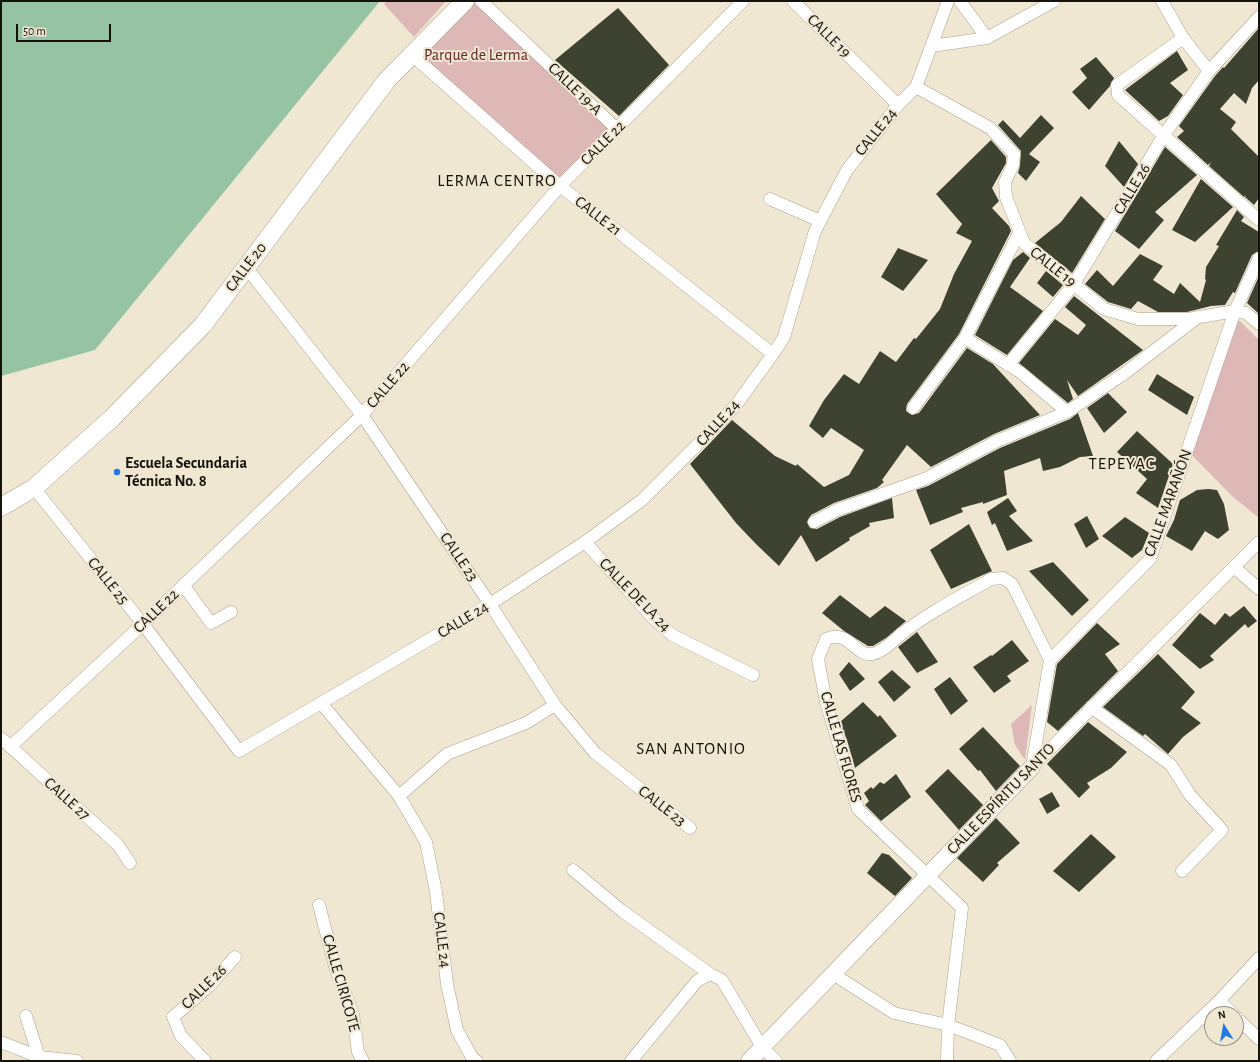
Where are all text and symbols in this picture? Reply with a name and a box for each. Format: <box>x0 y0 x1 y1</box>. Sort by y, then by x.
street label: CALLE 19 <box>803 10 855 62</box>
scale bar <box>18 16 113 42</box>
text: 50 m <box>23 25 46 37</box>
park label: Parque de Lerma <box>424 45 528 65</box>
street label: CALLE 19-A <box>544 59 606 119</box>
street label: CALLE 24 <box>851 104 901 160</box>
street label: CALLE 22 <box>576 116 630 170</box>
street label: CALLE 26 <box>1109 160 1155 218</box>
district label: LERMA CENTRO <box>437 171 557 191</box>
street label: CALLE 21 <box>571 192 625 240</box>
street label: CALLE 20 <box>221 238 271 296</box>
street label: CALLE 19 <box>1026 242 1080 292</box>
street label: CALLE 22 <box>362 358 414 412</box>
street label: CALLE 24 <box>692 396 744 450</box>
street label: CALLE MARAÑÓN <box>1140 447 1196 559</box>
place label: Escuela Secundaria Técnica No. 8 <box>125 453 247 491</box>
district label: TEPEYAC <box>1088 454 1156 474</box>
marker: Escuela Secundaria Técnica No. 8 <box>112 467 122 477</box>
street label: CALLE 23 <box>436 529 482 585</box>
street label: CALLE 25 <box>83 554 133 608</box>
street label: CALLE DE LA 24 <box>595 554 675 636</box>
street label: CALLE 22 <box>129 585 183 637</box>
street label: CALLE 24 <box>434 597 492 643</box>
street label: CALLE LAS FLORES <box>816 689 866 805</box>
district label: SAN ANTONIO <box>636 739 746 759</box>
street label: CALLE ESPÍRITU SANTO <box>943 739 1059 859</box>
street label: CALLE 27 <box>40 773 94 825</box>
street label: CALLE 23 <box>634 781 690 831</box>
street label: CALLE 24 <box>429 911 455 969</box>
street label: CALLE CIRICOTE <box>318 932 364 1034</box>
street label: CALLE 26 <box>177 961 231 1013</box>
north arrow <box>1204 1006 1244 1046</box>
text: N <box>1217 1009 1227 1021</box>

